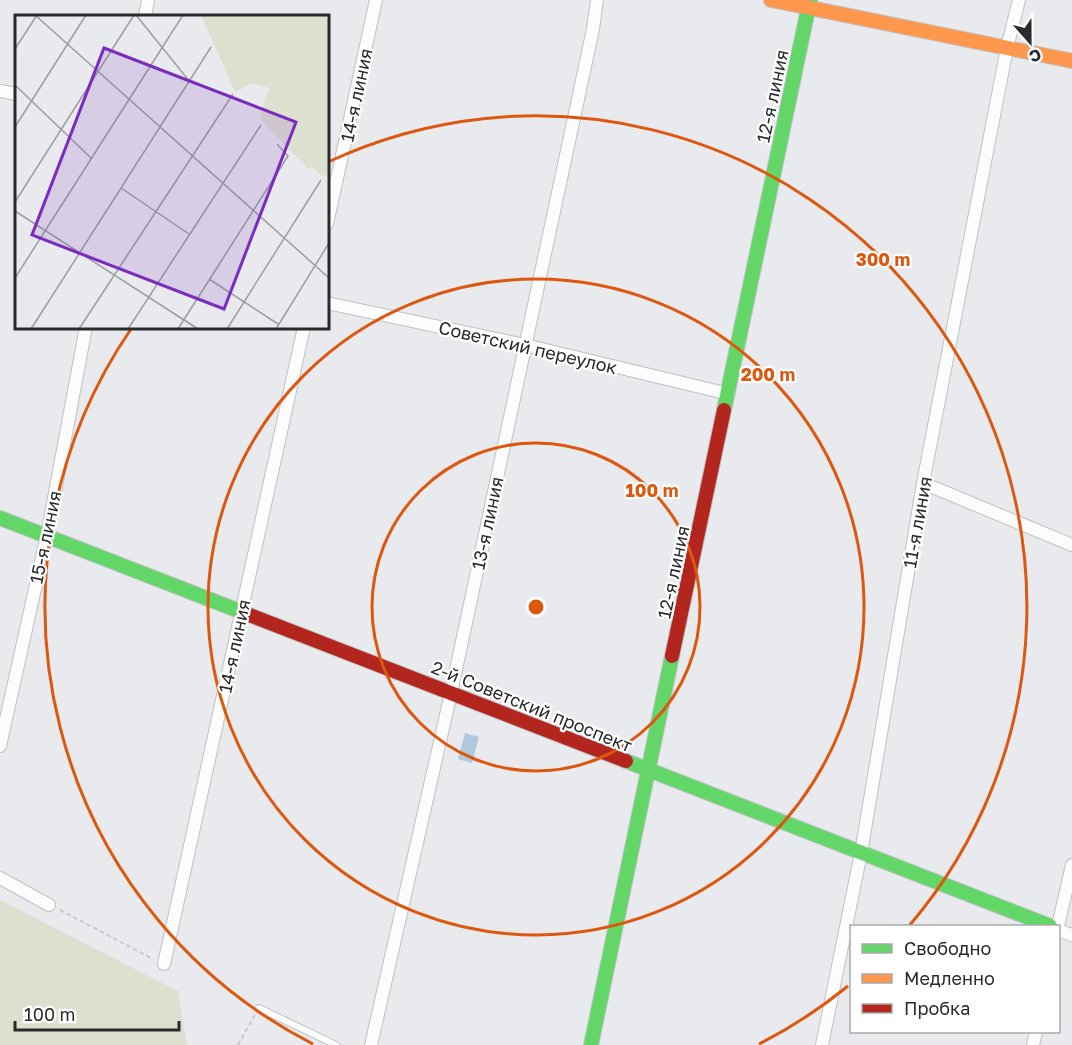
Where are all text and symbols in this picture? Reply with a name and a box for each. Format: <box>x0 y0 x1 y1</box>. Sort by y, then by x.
north arrow <box>1000 12 1060 72</box>
inset map <box>15 15 328 328</box>
text: С <box>1026 45 1044 67</box>
street label: 14-я линия <box>335 46 377 144</box>
street label: 12-я линия <box>751 47 793 145</box>
text: 300 m <box>856 248 910 270</box>
street label: Советский переулок <box>437 316 619 378</box>
text: 200 m <box>741 363 795 385</box>
street label: 13-я линия <box>466 474 508 572</box>
street label: 11-я линия <box>898 474 936 570</box>
text: 100 m <box>626 479 678 501</box>
street label: 15-я линия <box>24 488 66 586</box>
street label: 12-я линия <box>652 523 694 621</box>
street label: 14-я линия <box>213 597 255 695</box>
centre of rings <box>526 597 546 617</box>
street label: 2-й Советский проспект <box>428 656 636 756</box>
legend <box>850 925 1060 1033</box>
text: Свободно <box>904 937 991 959</box>
text: Медленно <box>904 967 995 989</box>
scale bar <box>15 994 178 1032</box>
text: Пробка <box>904 997 970 1019</box>
text: 100 m <box>24 1003 75 1025</box>

